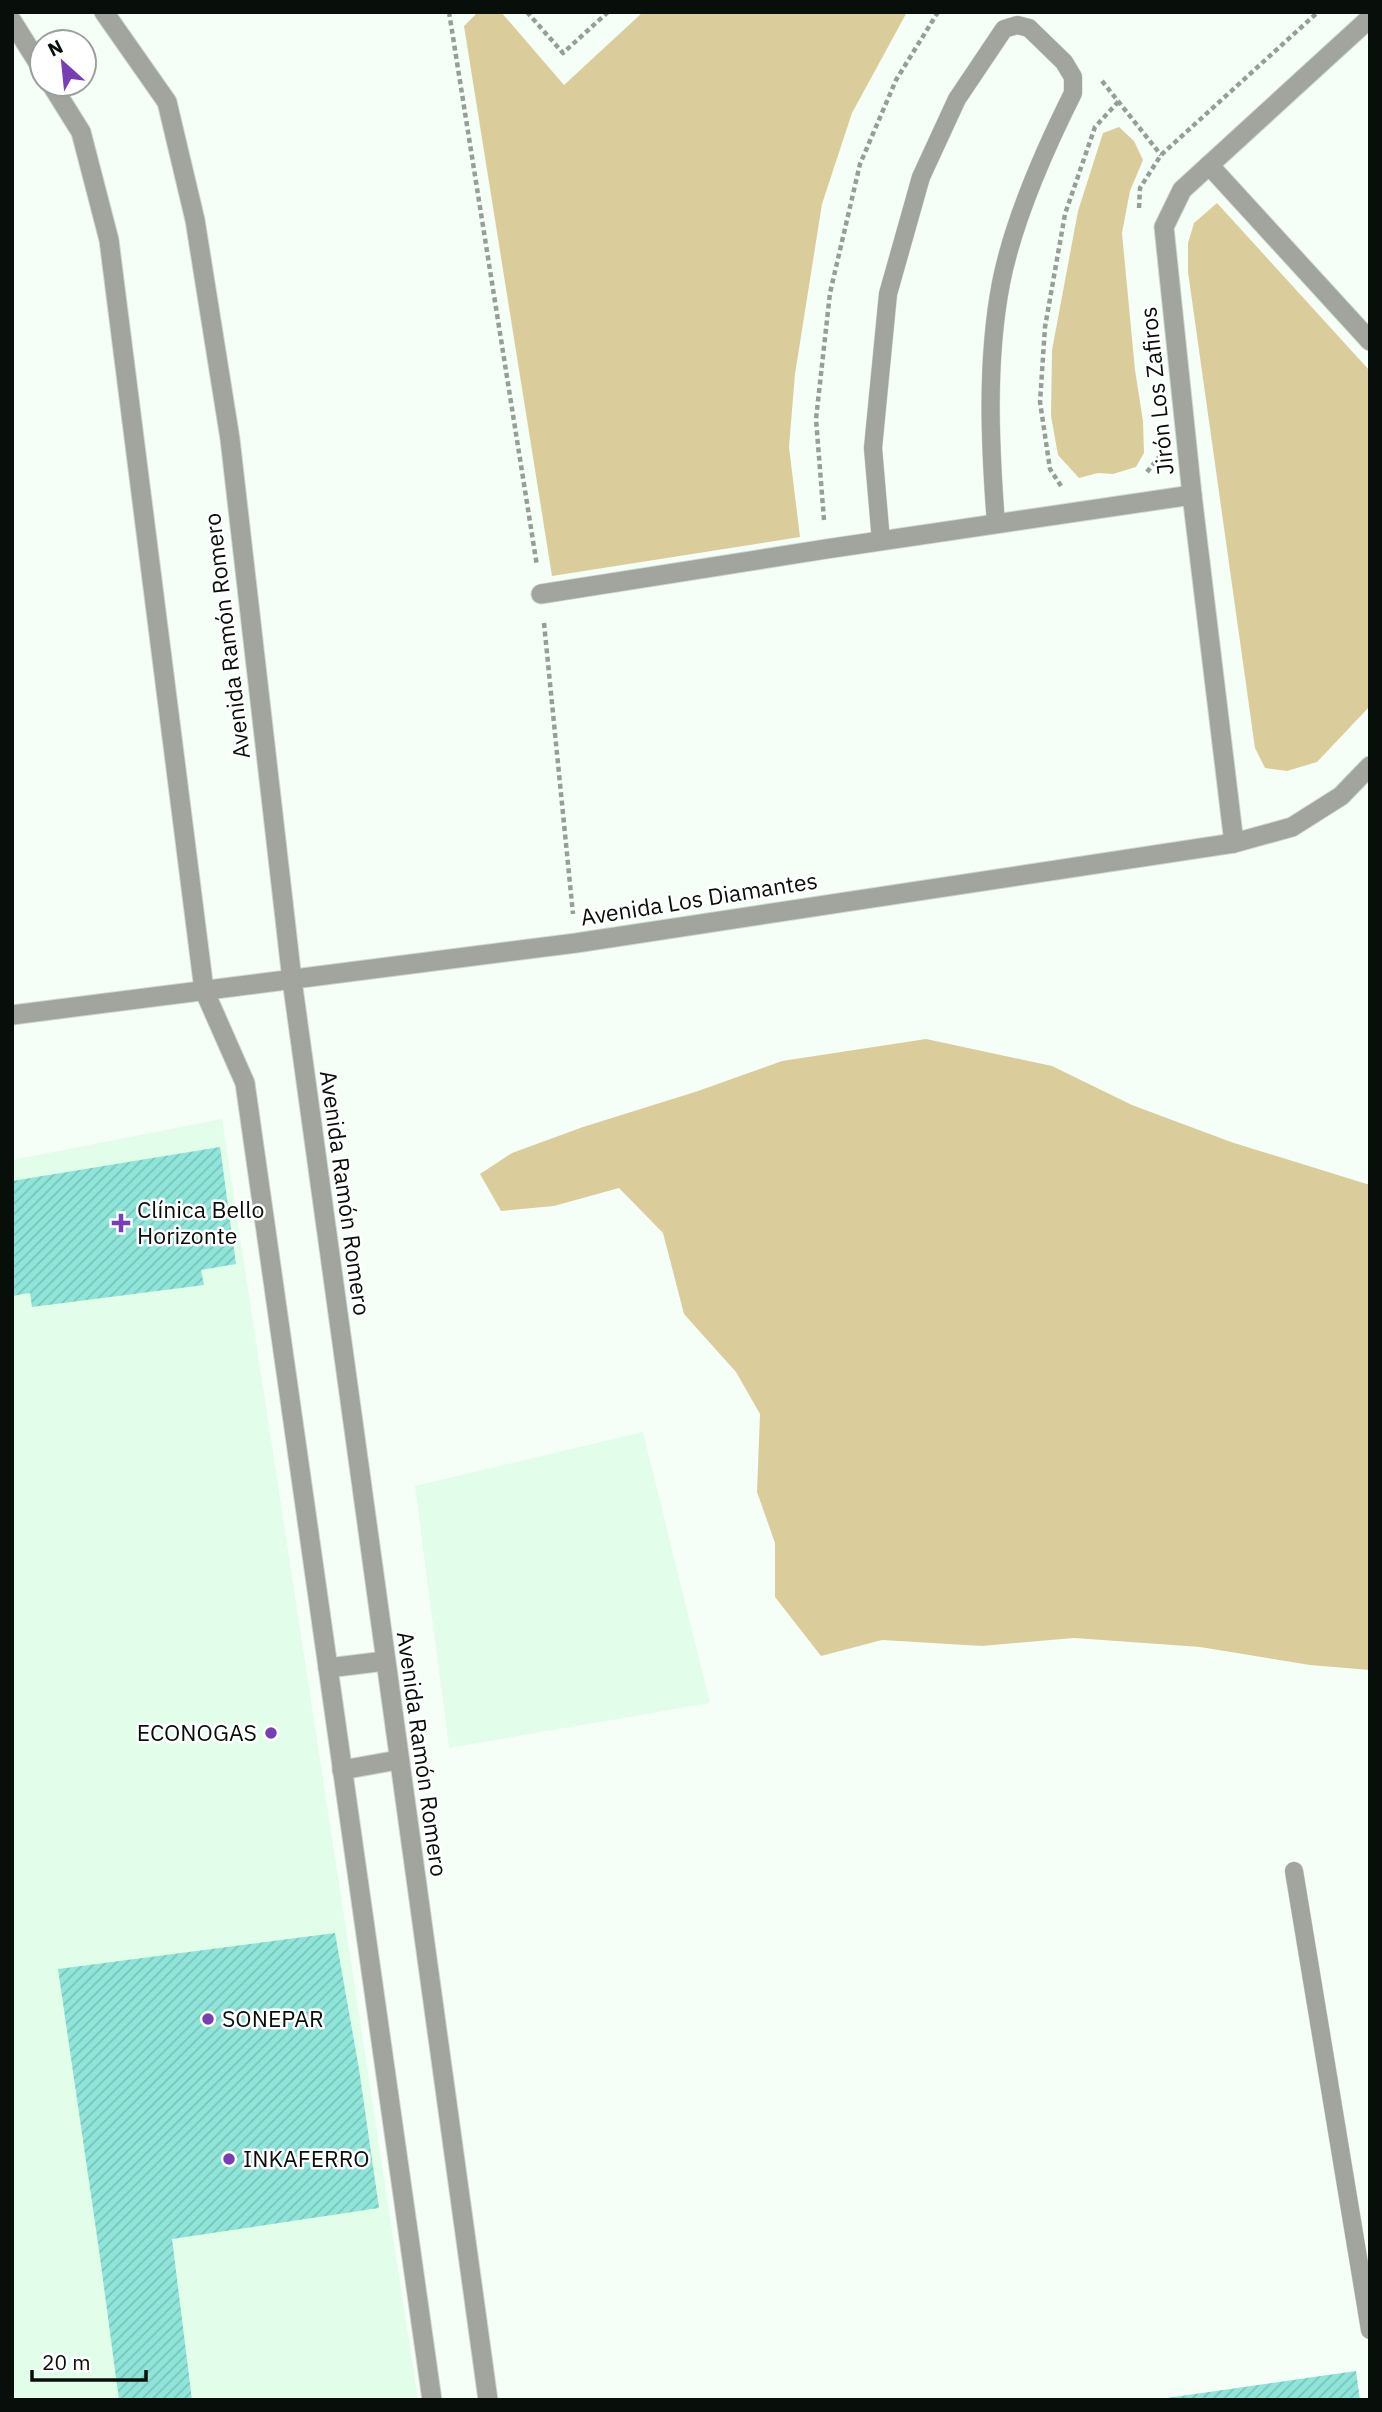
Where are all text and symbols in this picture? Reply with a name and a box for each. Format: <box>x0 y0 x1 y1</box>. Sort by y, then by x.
north arrow <box>28 28 98 98</box>
text: N <box>44 34 67 62</box>
street label: Jirón Los Zafiros <box>1132 305 1180 477</box>
street label: Avenida Ramón Romero <box>196 512 256 761</box>
street label: Avenida Los Diamantes <box>578 864 819 932</box>
street label: Avenida Ramón Romero <box>314 1068 378 1317</box>
place label: Clínica Bello Horizonte <box>137 1194 264 1250</box>
marker: Clínica Bello Horizonte <box>111 1213 131 1233</box>
street label: Avenida Ramón Romero <box>391 1629 455 1878</box>
place label: ECONOGAS <box>137 1717 257 1747</box>
marker: ECONOGAS <box>263 1725 279 1741</box>
place label: SONEPAR <box>222 2003 324 2033</box>
marker: SONEPAR <box>200 2011 216 2027</box>
place label: INKAFERRO <box>243 2143 370 2173</box>
marker: INKAFERRO <box>221 2151 237 2167</box>
scale bar <box>32 2338 145 2382</box>
text: 20 m <box>42 2348 91 2376</box>

